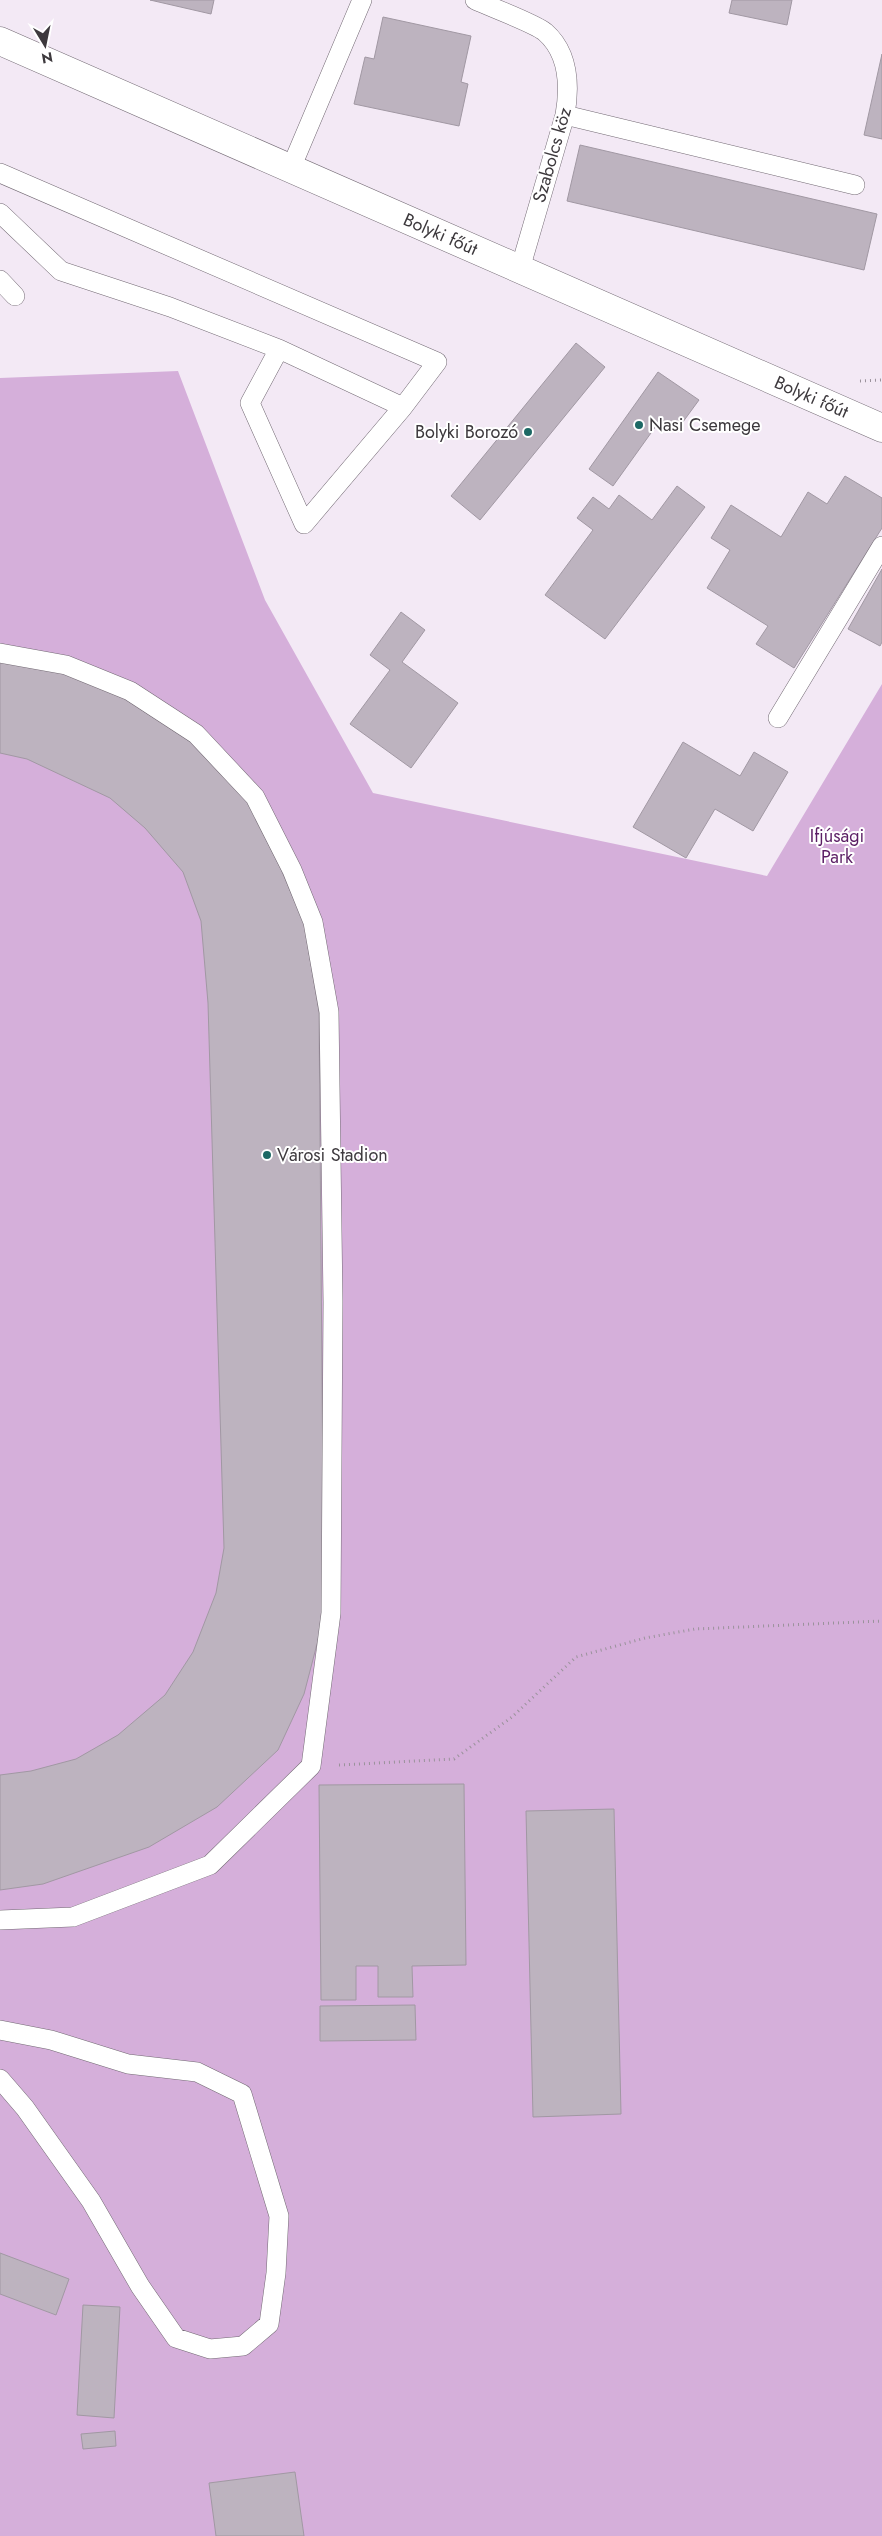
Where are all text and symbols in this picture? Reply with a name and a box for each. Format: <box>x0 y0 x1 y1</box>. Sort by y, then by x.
north arrow <box>20 20 70 70</box>
text: N <box>40 47 54 69</box>
street label: Szabolcs köz <box>526 104 578 206</box>
street label: Bolyki főút <box>399 207 482 262</box>
street label: Bolyki főút <box>770 369 853 425</box>
place label: Nasi Csemege <box>649 412 761 438</box>
place label: Bolyki Borozó <box>415 419 518 445</box>
marker: Nasi Csemege <box>633 419 645 431</box>
marker: Bolyki Borozó <box>522 426 534 438</box>
park label: Ifjúsági Park <box>810 823 864 870</box>
place label: Városi Stadion <box>277 1142 388 1168</box>
marker: Városi Stadion <box>261 1149 273 1161</box>

